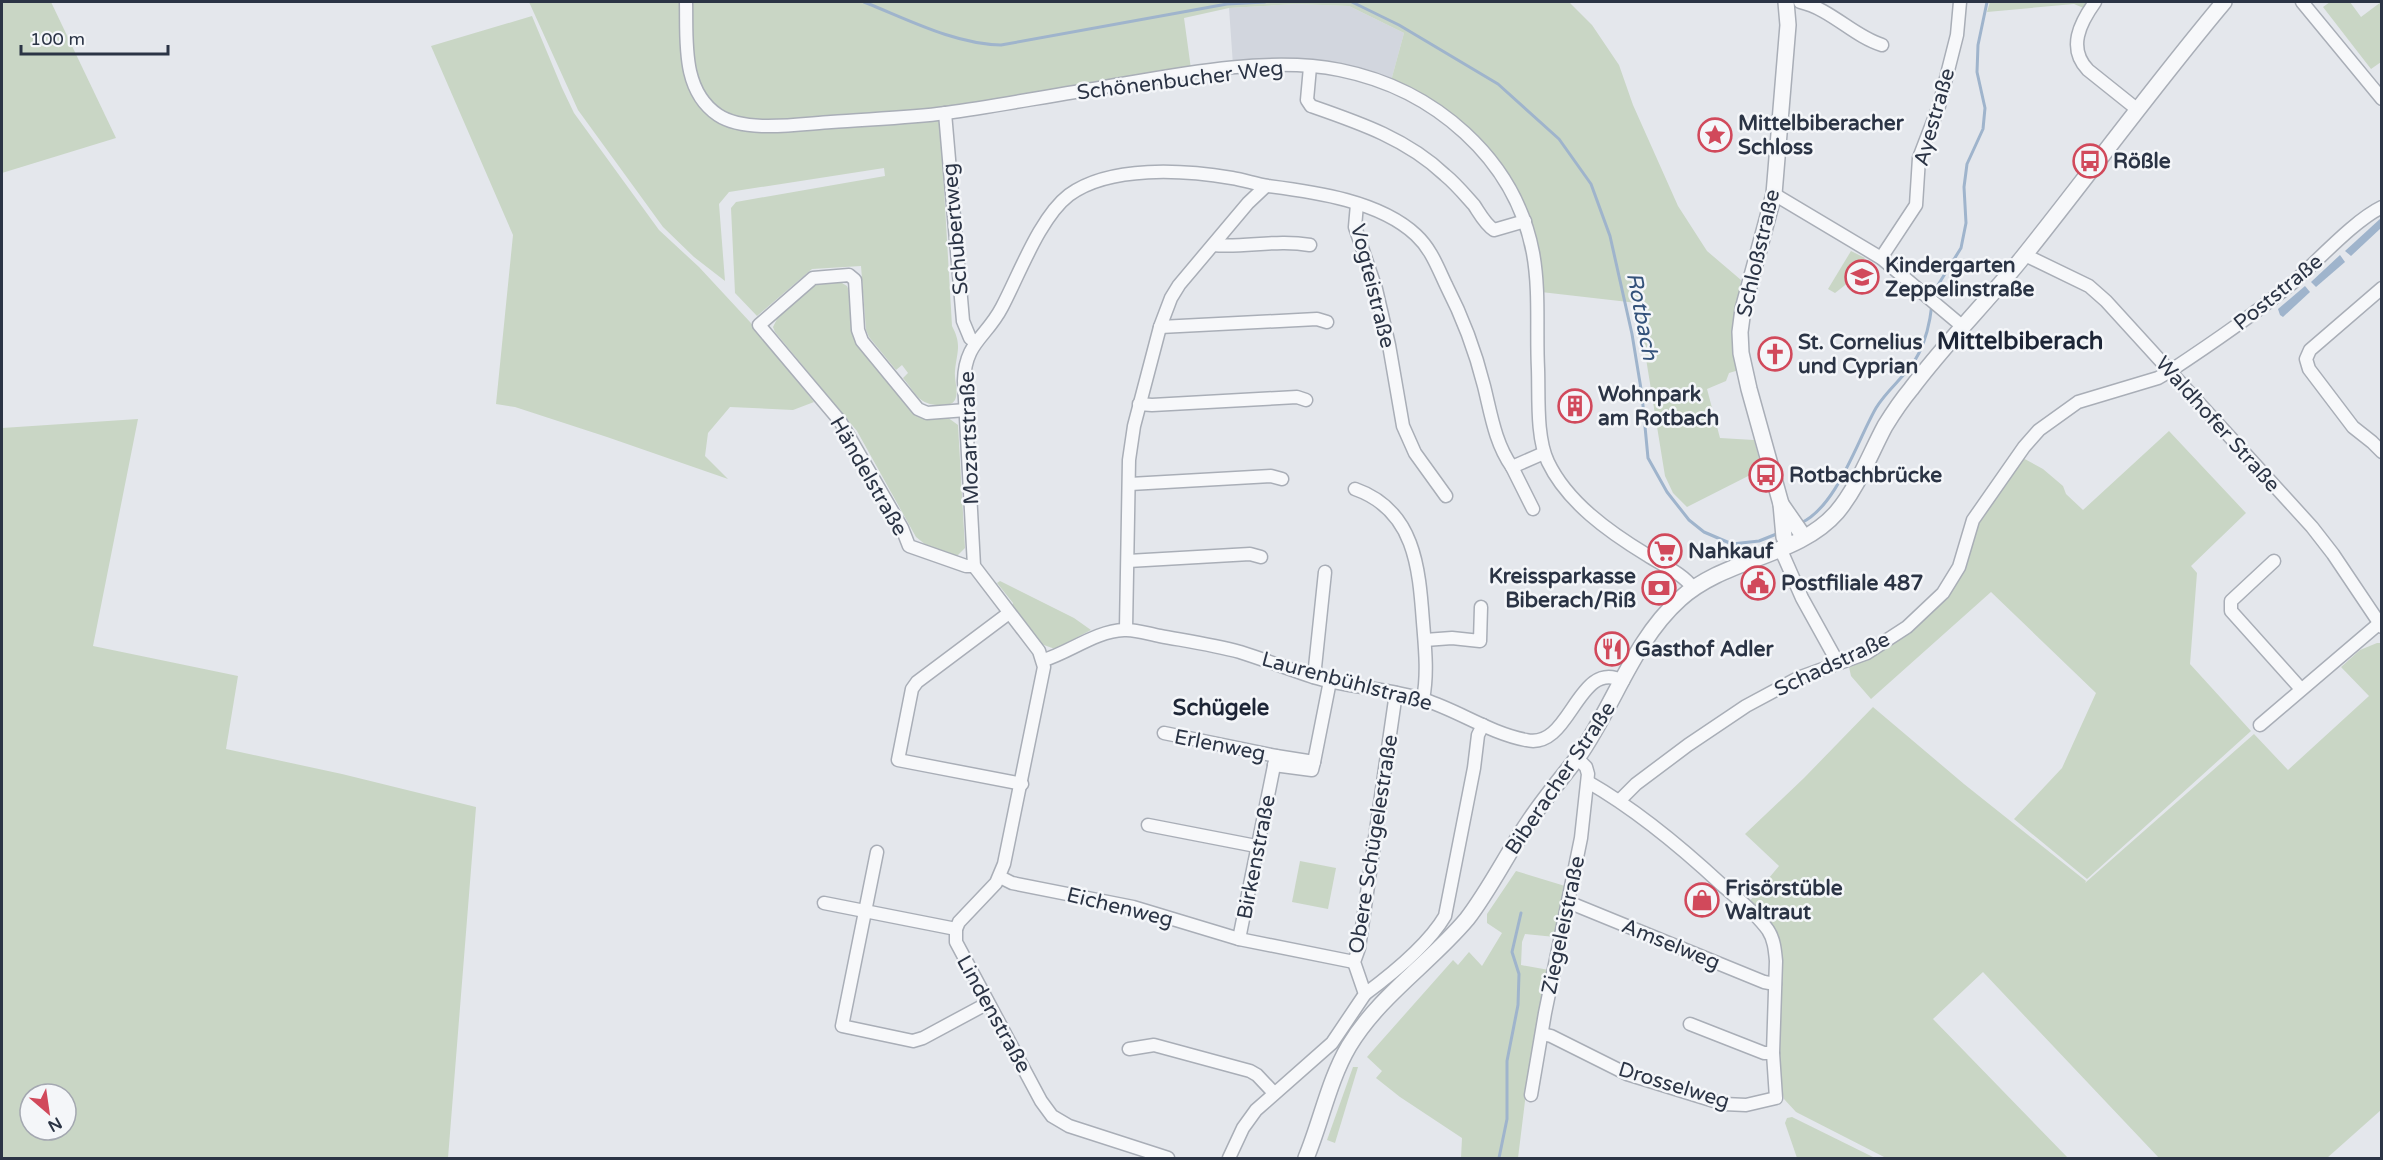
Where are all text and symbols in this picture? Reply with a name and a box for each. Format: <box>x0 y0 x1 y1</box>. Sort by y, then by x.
scale bar <box>21 18 168 56</box>
text: 100 m <box>30 28 85 50</box>
street label: Schönenbucher Weg <box>1075 55 1285 106</box>
street label: Ayestraße <box>1909 65 1960 169</box>
place label: Mittelbiberacher Schloss <box>1738 111 1905 160</box>
place icon: Mittelbiberacher Schloss <box>1697 117 1733 153</box>
bus stop icon: Rößle <box>2072 143 2108 179</box>
place label: Rößle <box>2113 149 2171 174</box>
street label: Schubertweg <box>937 162 974 296</box>
street label: Schloßstraße <box>1732 187 1785 319</box>
street label: Vogteistraße <box>1345 222 1400 351</box>
street label: Poststraße <box>2229 249 2328 336</box>
place label: Kindergarten Zeppelinstraße <box>1885 253 2035 302</box>
school or university icon: Kindergarten Zeppelinstraße <box>1844 259 1880 295</box>
water label: Rotbach <box>1621 270 1663 363</box>
district label: Mittelbiberach <box>1937 327 2103 356</box>
place label: St. Cornelius und Cyprian <box>1798 330 1923 379</box>
church icon: St. Cornelius und Cyprian <box>1757 336 1793 372</box>
street label: Waldhofer Straße <box>2150 351 2285 497</box>
street label: Mozartstraße <box>955 371 984 505</box>
place label: Wohnpark am Rotbach <box>1598 382 1719 431</box>
building icon: Wohnpark am Rotbach <box>1557 388 1593 424</box>
street label: Händelstraße <box>824 412 913 540</box>
bus stop icon: Rotbachbrücke <box>1748 457 1784 493</box>
place label: Rotbachbrücke <box>1789 463 1942 488</box>
supermarket icon: Nahkauf <box>1647 533 1683 569</box>
place label: Nahkauf <box>1688 539 1774 564</box>
place label: Kreissparkasse Biberach/Riß <box>1489 564 1636 613</box>
public building icon: Postfiliale 487 <box>1740 565 1776 601</box>
bank icon: Kreissparkasse Biberach/Riß <box>1641 570 1677 606</box>
place label: Postfiliale 487 <box>1781 571 1923 596</box>
street label: Schadstraße <box>1771 627 1894 702</box>
restaurant icon: Gasthof Adler <box>1594 631 1630 667</box>
place label: Gasthof Adler <box>1635 637 1774 662</box>
street label: Laurenbühlstraße <box>1259 647 1435 716</box>
district label: Schügele <box>1173 695 1269 721</box>
street label: Biberacher Straße <box>1500 697 1621 859</box>
street label: Erlenweg <box>1172 724 1268 767</box>
street label: Obere Schügelestraße <box>1344 733 1403 955</box>
street label: Birkenstraße <box>1232 793 1281 921</box>
street label: Ziegeleistraße <box>1537 854 1590 996</box>
place label: Frisörstüble Waltraut <box>1725 876 1843 925</box>
street label: Eichenweg <box>1064 882 1176 933</box>
shop icon: Frisörstüble Waltraut <box>1684 882 1720 918</box>
street label: Amselweg <box>1618 913 1724 975</box>
street label: Lindenstraße <box>951 951 1036 1077</box>
street label: Drosselweg <box>1615 1057 1732 1114</box>
north arrow <box>18 1082 78 1142</box>
text: N <box>44 1112 65 1136</box>

